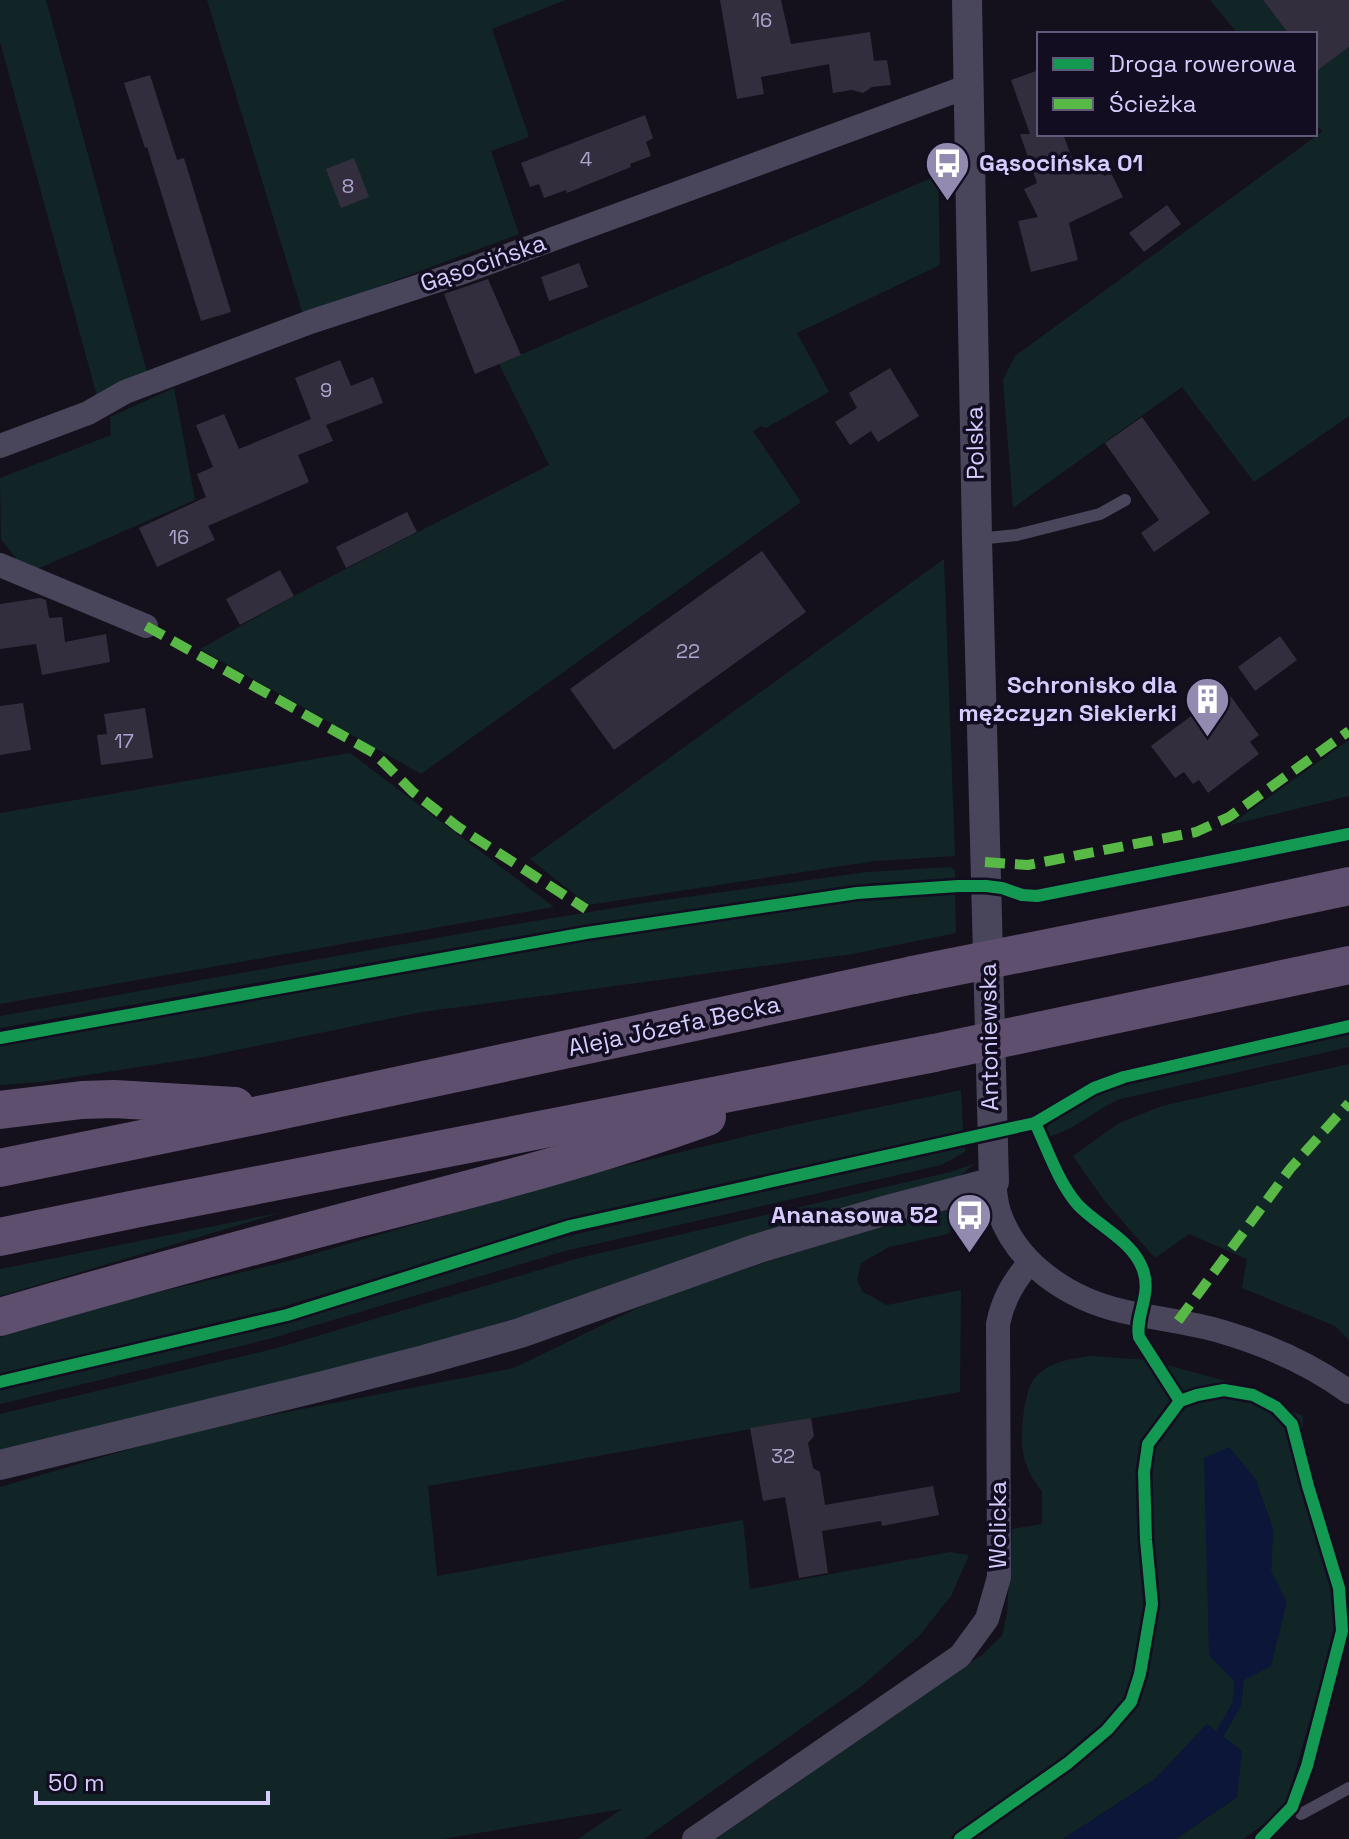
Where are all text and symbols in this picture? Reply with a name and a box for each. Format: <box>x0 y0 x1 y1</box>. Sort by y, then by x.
house number: 16 <box>752 7 772 33</box>
legend <box>1037 32 1317 136</box>
text: Droga rowerowa <box>1109 48 1296 79</box>
text: Ścieżka <box>1109 88 1197 119</box>
bus stop icon: Gąsocińska 01 <box>924 139 972 202</box>
house number: 4 <box>580 146 592 172</box>
place label: Gąsocińska 01 <box>979 147 1143 178</box>
house number: 8 <box>342 173 354 199</box>
street label: Gąsocińska <box>416 226 550 299</box>
house number: 9 <box>320 377 332 403</box>
street label: Polska <box>958 406 991 480</box>
house number: 16 <box>169 524 189 550</box>
house number: 22 <box>676 638 700 664</box>
place label: Schronisko dla mężczyzn Siekierki <box>958 669 1177 728</box>
building icon: Schronisko dla mężczyzn Siekierki <box>1184 675 1232 738</box>
house number: 17 <box>114 728 134 754</box>
street label: Antoniewska <box>972 963 1005 1111</box>
street label: Aleja Józefa Becka <box>565 988 783 1063</box>
bus stop icon: Ananasowa 52 <box>945 1191 993 1254</box>
place label: Ananasowa 52 <box>771 1199 938 1230</box>
house number: 32 <box>771 1443 795 1469</box>
street label: Wolicka <box>982 1481 1013 1569</box>
scale bar <box>36 1755 268 1805</box>
text: 50 m <box>48 1767 105 1798</box>

